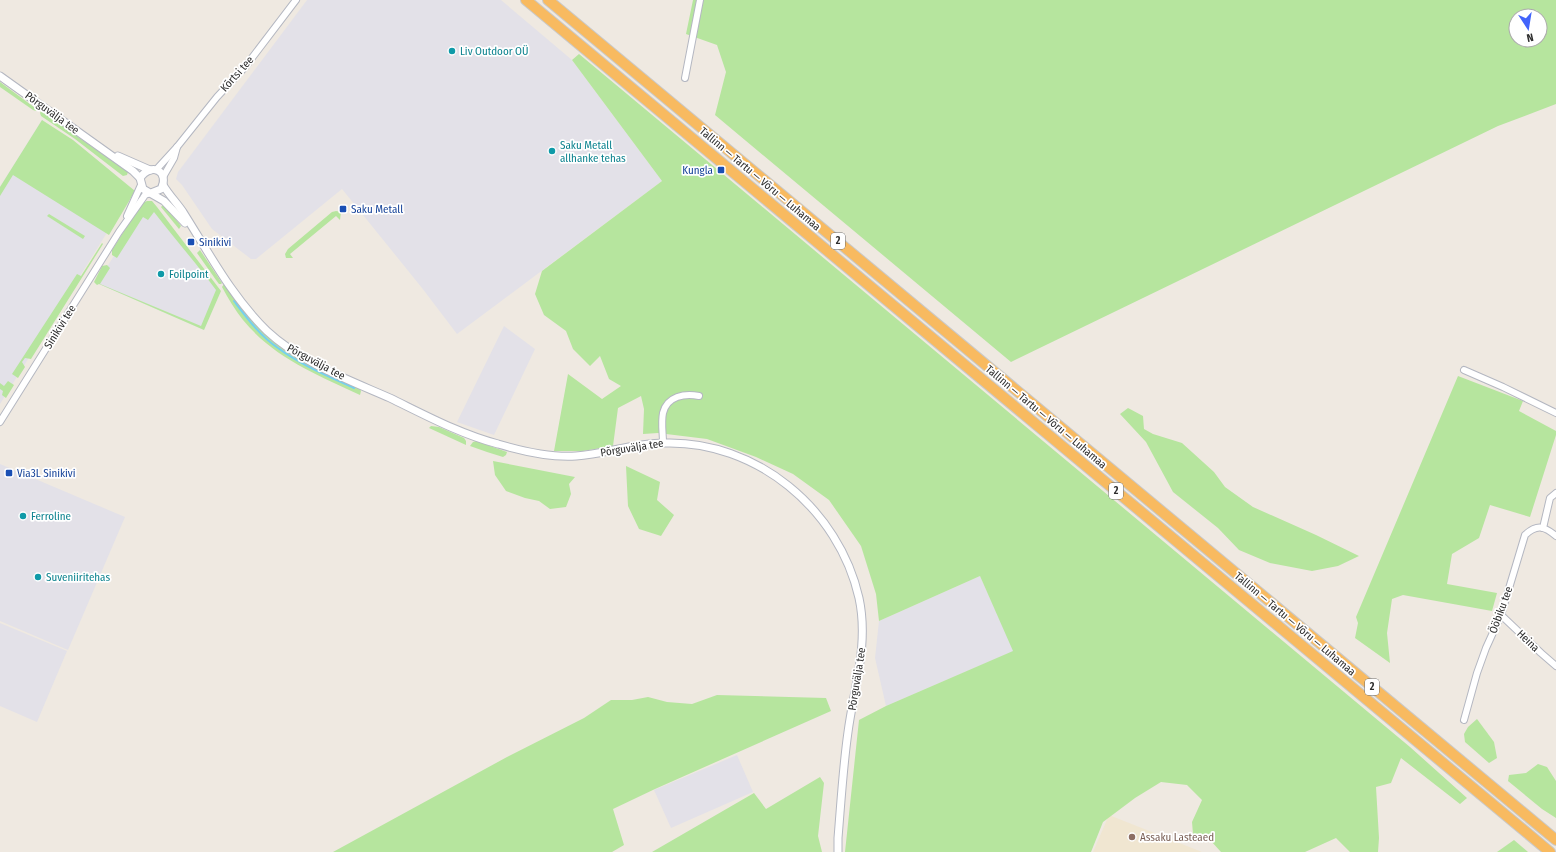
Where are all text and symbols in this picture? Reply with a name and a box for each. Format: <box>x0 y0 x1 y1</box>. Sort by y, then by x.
north arrow <box>1508 8 1548 48</box>
text: N <box>1525 30 1535 44</box>
place label: Liv Outdoor OÜ <box>460 45 529 58</box>
marker: Liv Outdoor OÜ <box>447 46 457 56</box>
street label: Kõrtsi tee <box>218 54 256 94</box>
street label: Põrguvälja tee <box>22 89 82 137</box>
street label: Tallinn — Tartu — Võru — Luhamaa <box>697 125 823 233</box>
place label: Saku Metall allhanke tehas <box>560 139 626 165</box>
marker: Saku Metall allhanke tehas <box>547 146 557 156</box>
place label: Kungla <box>682 164 713 177</box>
marker: Kungla <box>716 165 726 175</box>
place label: Saku Metall <box>351 203 403 216</box>
marker: Saku Metall <box>338 204 348 214</box>
road number: 2 <box>831 233 845 249</box>
place label: Sinikivi <box>199 236 232 249</box>
marker: Sinikivi <box>186 237 196 247</box>
place label: Foilpoint <box>169 268 209 281</box>
marker: Foilpoint <box>156 269 166 279</box>
street label: Sinikivi tee <box>41 303 79 351</box>
street label: Põrguvälja tee <box>285 341 347 383</box>
street label: Tallinn — Tartu — Võru — Luhamaa <box>983 363 1109 471</box>
street label: Põrguvälja tee <box>600 437 664 459</box>
place label: Via3L Sinikivi <box>17 467 76 480</box>
marker: Via3L Sinikivi <box>4 468 14 478</box>
road number: 2 <box>1109 483 1123 499</box>
place label: Ferroline <box>31 510 71 523</box>
marker: Ferroline <box>18 511 28 521</box>
street label: Tallinn — Tartu — Võru — Luhamaa <box>1232 570 1358 678</box>
place label: Suveniiritehas <box>46 571 110 584</box>
marker: Suveniiritehas <box>33 572 43 582</box>
street label: Ööbiku tee <box>1487 585 1515 635</box>
street label: Heina <box>1514 627 1542 655</box>
street label: Põrguvälja tee <box>846 647 868 711</box>
road number: 2 <box>1365 679 1379 695</box>
place label: Assaku Lasteaed <box>1140 831 1214 844</box>
marker: Assaku Lasteaed <box>1127 832 1137 842</box>

